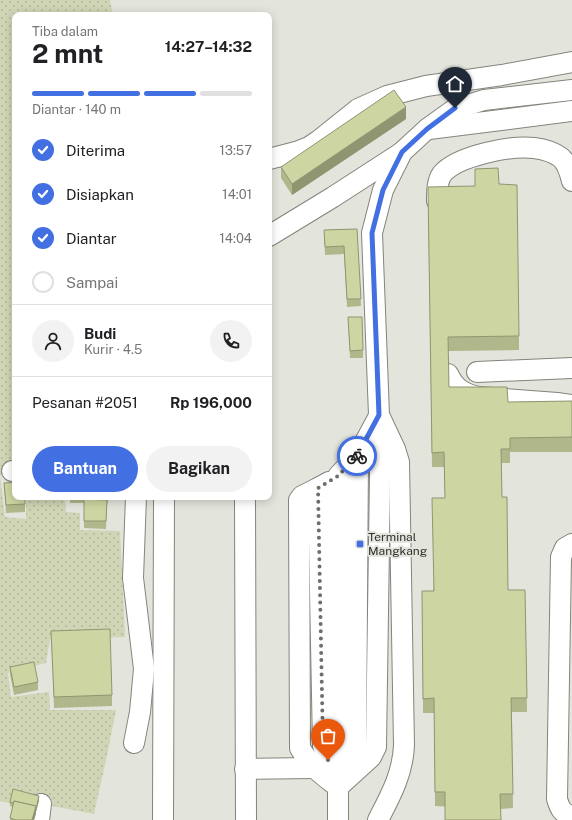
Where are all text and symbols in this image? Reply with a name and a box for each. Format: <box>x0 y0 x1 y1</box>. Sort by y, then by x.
text: Tiba dalam <box>32 24 98 39</box>
text: 2 mnt <box>32 38 103 69</box>
text: 14:27–14:32 <box>165 38 252 55</box>
pin <box>438 67 472 108</box>
icon: home <box>444 73 466 95</box>
text: Diantar · 140 m <box>32 102 121 117</box>
icon: check <box>32 139 54 161</box>
text: Diterima <box>66 142 125 159</box>
text: 13:57 <box>219 143 252 158</box>
icon: check <box>32 183 54 205</box>
text: Disiapkan <box>66 186 134 203</box>
text: 14:01 <box>222 187 252 202</box>
icon: check <box>32 227 54 249</box>
text: Diantar <box>66 230 117 247</box>
text: 14:04 <box>220 231 252 246</box>
text: Sampai <box>66 274 118 291</box>
button: person <box>32 320 74 362</box>
button: phone <box>210 320 252 362</box>
text: Budi <box>84 325 116 342</box>
text: Kurir · 4.5 <box>84 342 142 357</box>
text: Pesanan #2051 <box>32 394 138 411</box>
text: Rp 196,000 <box>170 394 252 411</box>
courier <box>337 436 377 476</box>
icon: bike <box>346 445 368 467</box>
button: Bantuan <box>32 446 138 492</box>
button: Bagikan <box>146 446 252 492</box>
place label: Terminal Mangkang <box>368 530 427 558</box>
marker: Terminal Mangkang <box>355 539 365 549</box>
pin <box>311 719 345 760</box>
icon: bag <box>317 725 339 747</box>

